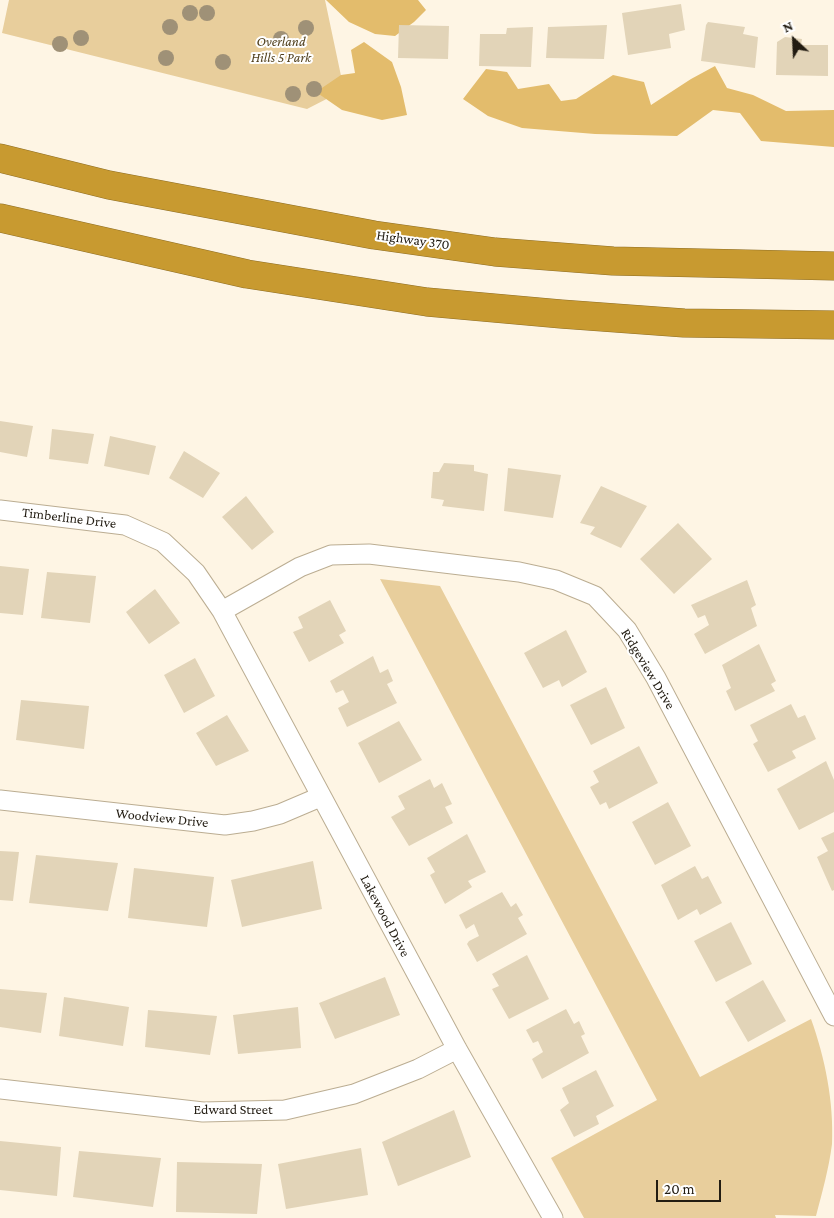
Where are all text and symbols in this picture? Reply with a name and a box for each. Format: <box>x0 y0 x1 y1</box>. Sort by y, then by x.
north arrow <box>769 15 819 65</box>
text: N <box>780 17 795 36</box>
park label: Overland Hills 5 Park <box>251 34 311 66</box>
street label: Highway 370 <box>375 227 451 253</box>
street label: Timberline Drive <box>21 504 117 532</box>
street label: Ridgeview Drive <box>617 626 679 712</box>
street label: Woodview Drive <box>115 805 209 831</box>
street label: Lakewood Drive <box>356 872 414 960</box>
street label: Edward Street <box>193 1102 273 1118</box>
scale bar <box>659 1170 724 1202</box>
text: 20 m <box>664 1181 695 1197</box>

